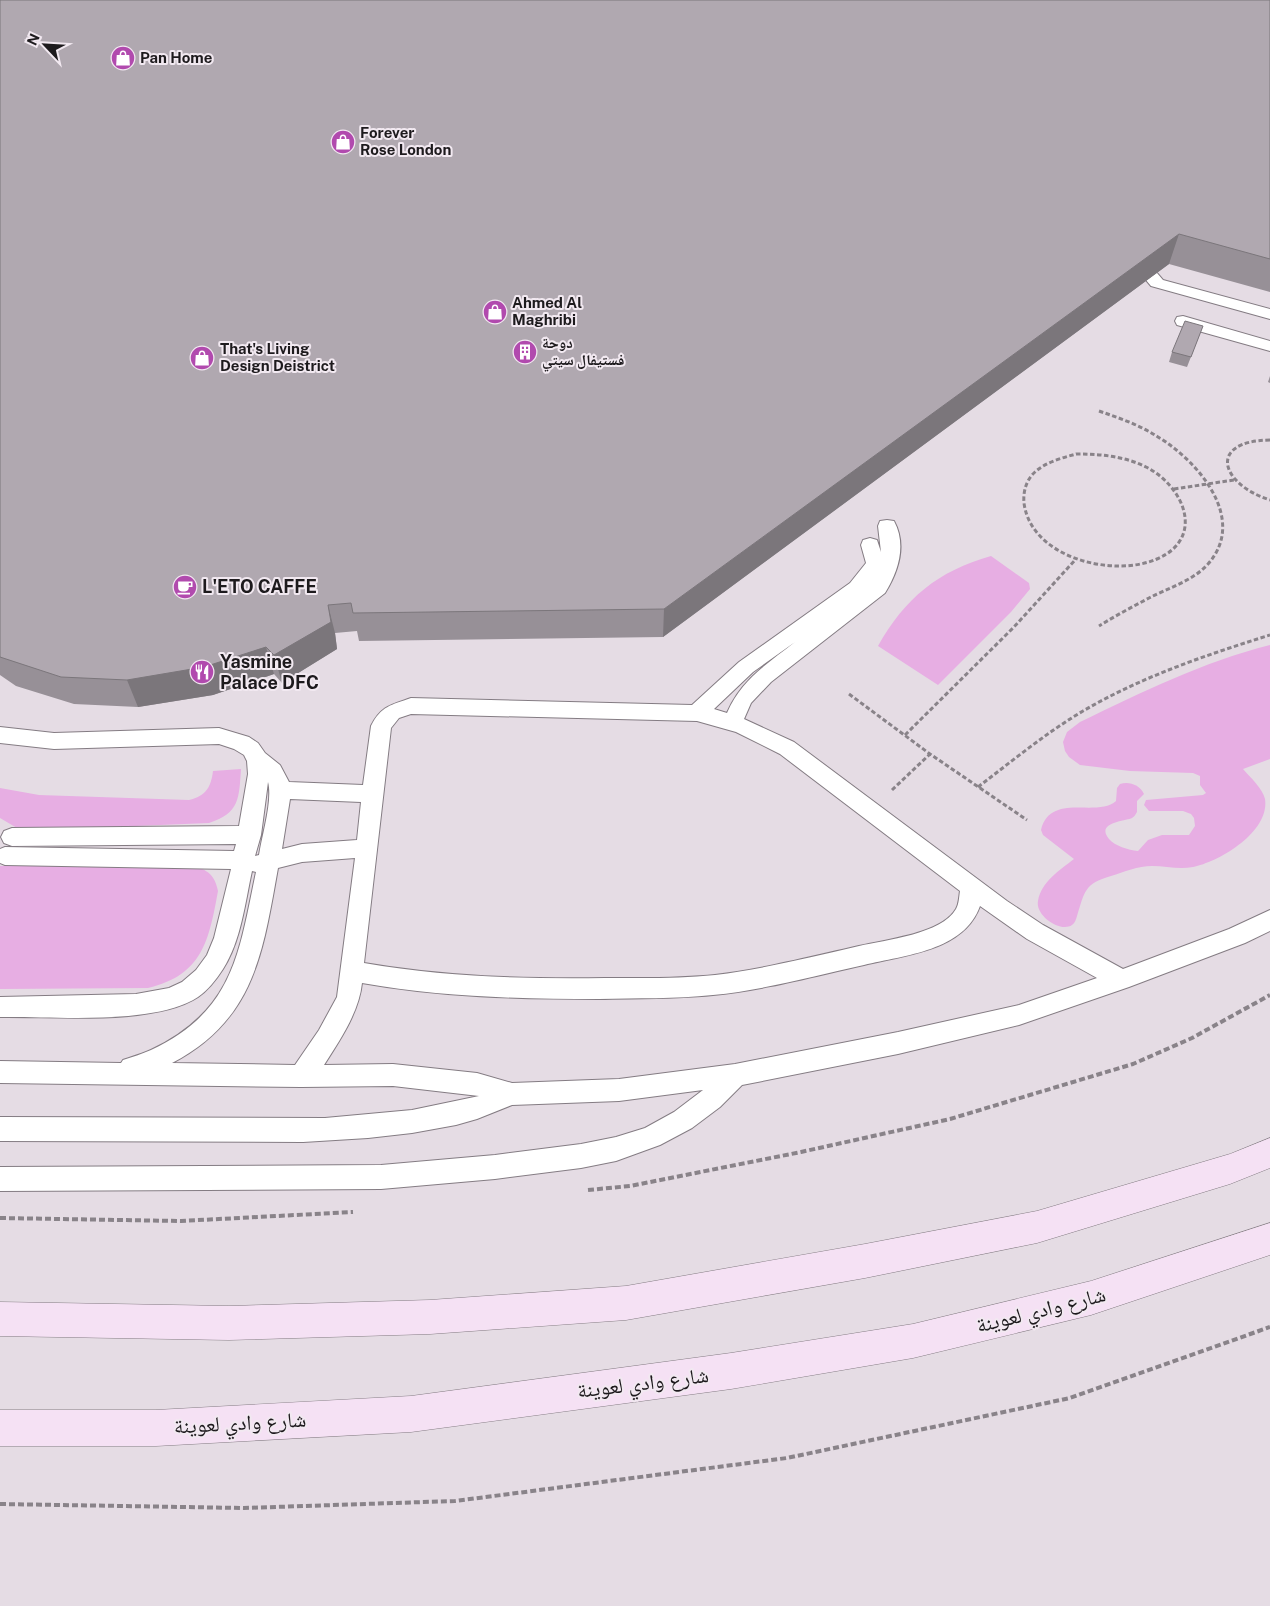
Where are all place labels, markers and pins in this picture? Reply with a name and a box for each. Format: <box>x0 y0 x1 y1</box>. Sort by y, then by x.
shop icon: Pan Home <box>110 45 136 71</box>
place label: Pan Home <box>140 49 212 66</box>
place label: Forever Rose London <box>360 124 451 158</box>
shop icon: Forever Rose London <box>330 129 356 155</box>
place label: Ahmed Al Maghribi <box>512 294 582 328</box>
shop icon: Ahmed Al Maghribi <box>482 299 508 325</box>
place label: دوحة فستيفال سيتي <box>542 334 624 372</box>
building icon: دوحة فستيفال سيتي <box>512 339 538 365</box>
place label: That's Living Design Deistrict <box>220 340 335 374</box>
shop icon: That's Living Design Deistrict <box>189 345 215 371</box>
cafe icon: L'ETO CAFFE <box>172 574 198 600</box>
place label: L'ETO CAFFE <box>202 576 317 597</box>
place label: Yasmine Palace DFC <box>220 651 319 693</box>
restaurant icon: Yasmine Palace DFC <box>189 659 215 685</box>

